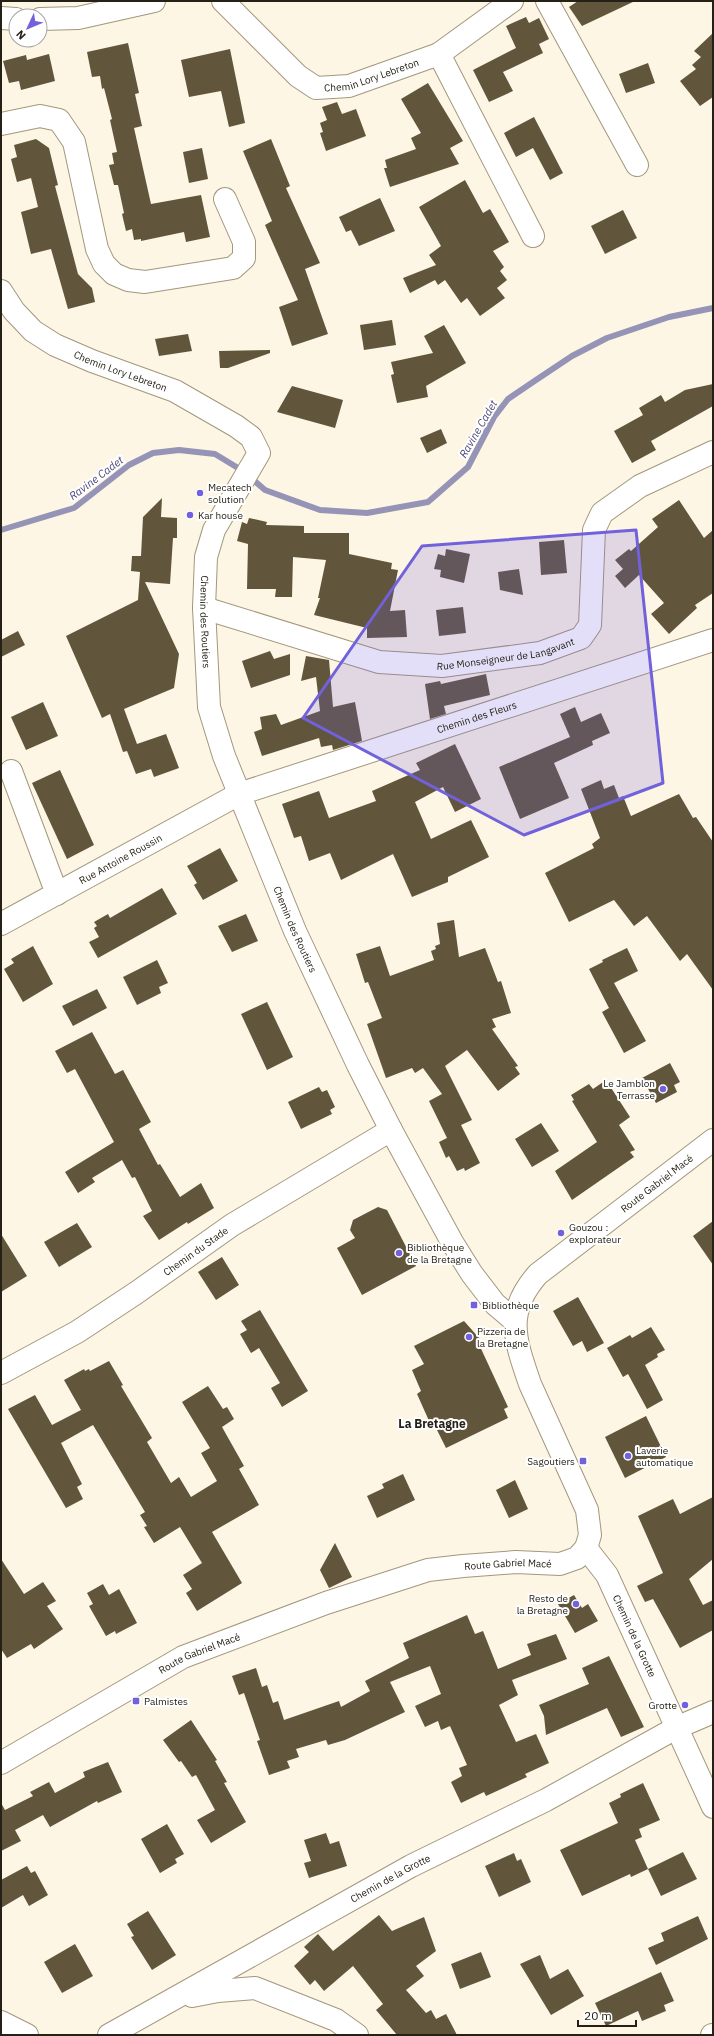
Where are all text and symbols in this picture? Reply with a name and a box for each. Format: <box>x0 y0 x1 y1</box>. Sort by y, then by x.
north arrow <box>8 8 48 48</box>
text: N <box>13 27 29 43</box>
street label: Chemin Lory Lebreton <box>324 56 421 95</box>
street label: Chemin Lory Lebreton <box>72 348 169 395</box>
water label: Ravine Cadet <box>456 397 500 460</box>
water label: Ravine Cadet <box>66 453 126 503</box>
place label: Mecatech solution <box>208 481 252 506</box>
marker: Mecatech solution <box>195 488 205 498</box>
place label: Kar house <box>198 509 243 522</box>
marker: Kar house <box>185 510 195 520</box>
street label: Chemin des Routiers <box>197 575 213 669</box>
street label: Rue Monseigneur de Langavant <box>436 635 577 673</box>
street label: Chemin des Fleurs <box>435 698 518 736</box>
street label: Rue Antoine Roussin <box>77 831 164 887</box>
street label: Chemin des Routiers <box>270 884 320 975</box>
place label: Le Jamblon Terrasse <box>603 1077 656 1102</box>
marker: Le Jamblon Terrasse <box>658 1084 668 1094</box>
street label: Route Gabriel Macé <box>618 1151 696 1215</box>
place label: Gouzou : explorateur <box>569 1221 621 1246</box>
street label: Chemin du Stade <box>161 1224 231 1279</box>
marker: Gouzou : explorateur <box>556 1228 566 1238</box>
place label: Bibliothèque de la Bretagne <box>407 1241 473 1266</box>
marker: Bibliothèque de la Bretagne <box>394 1248 404 1258</box>
place label: Bibliothèque <box>482 1299 540 1312</box>
marker: Bibliothèque <box>469 1300 479 1310</box>
place label: Pizzeria de la Bretagne <box>477 1325 529 1350</box>
marker: Pizzeria de la Bretagne <box>464 1332 474 1342</box>
district label: La Bretagne <box>398 1416 466 1431</box>
place label: Laverie automatique <box>636 1444 694 1469</box>
marker: Laverie automatique <box>623 1451 633 1461</box>
place label: Sagoutiers <box>527 1455 575 1468</box>
marker: Sagoutiers <box>578 1456 588 1466</box>
street label: Route Gabriel Macé <box>464 1556 553 1573</box>
place label: Resto de la Bretagne <box>517 1592 569 1617</box>
street label: Chemin de la Grotte <box>610 1593 659 1680</box>
marker: Resto de la Bretagne <box>571 1599 581 1609</box>
street label: Route Gabriel Macé <box>156 1630 242 1677</box>
place label: Palmistes <box>144 1695 188 1708</box>
marker: Palmistes <box>131 1696 141 1706</box>
place label: Grotte <box>648 1699 677 1712</box>
marker: Grotte <box>680 1700 690 1710</box>
street label: Chemin de la Grotte <box>348 1851 433 1906</box>
scale bar <box>578 2002 636 2028</box>
text: 20 m <box>584 2008 612 2023</box>

